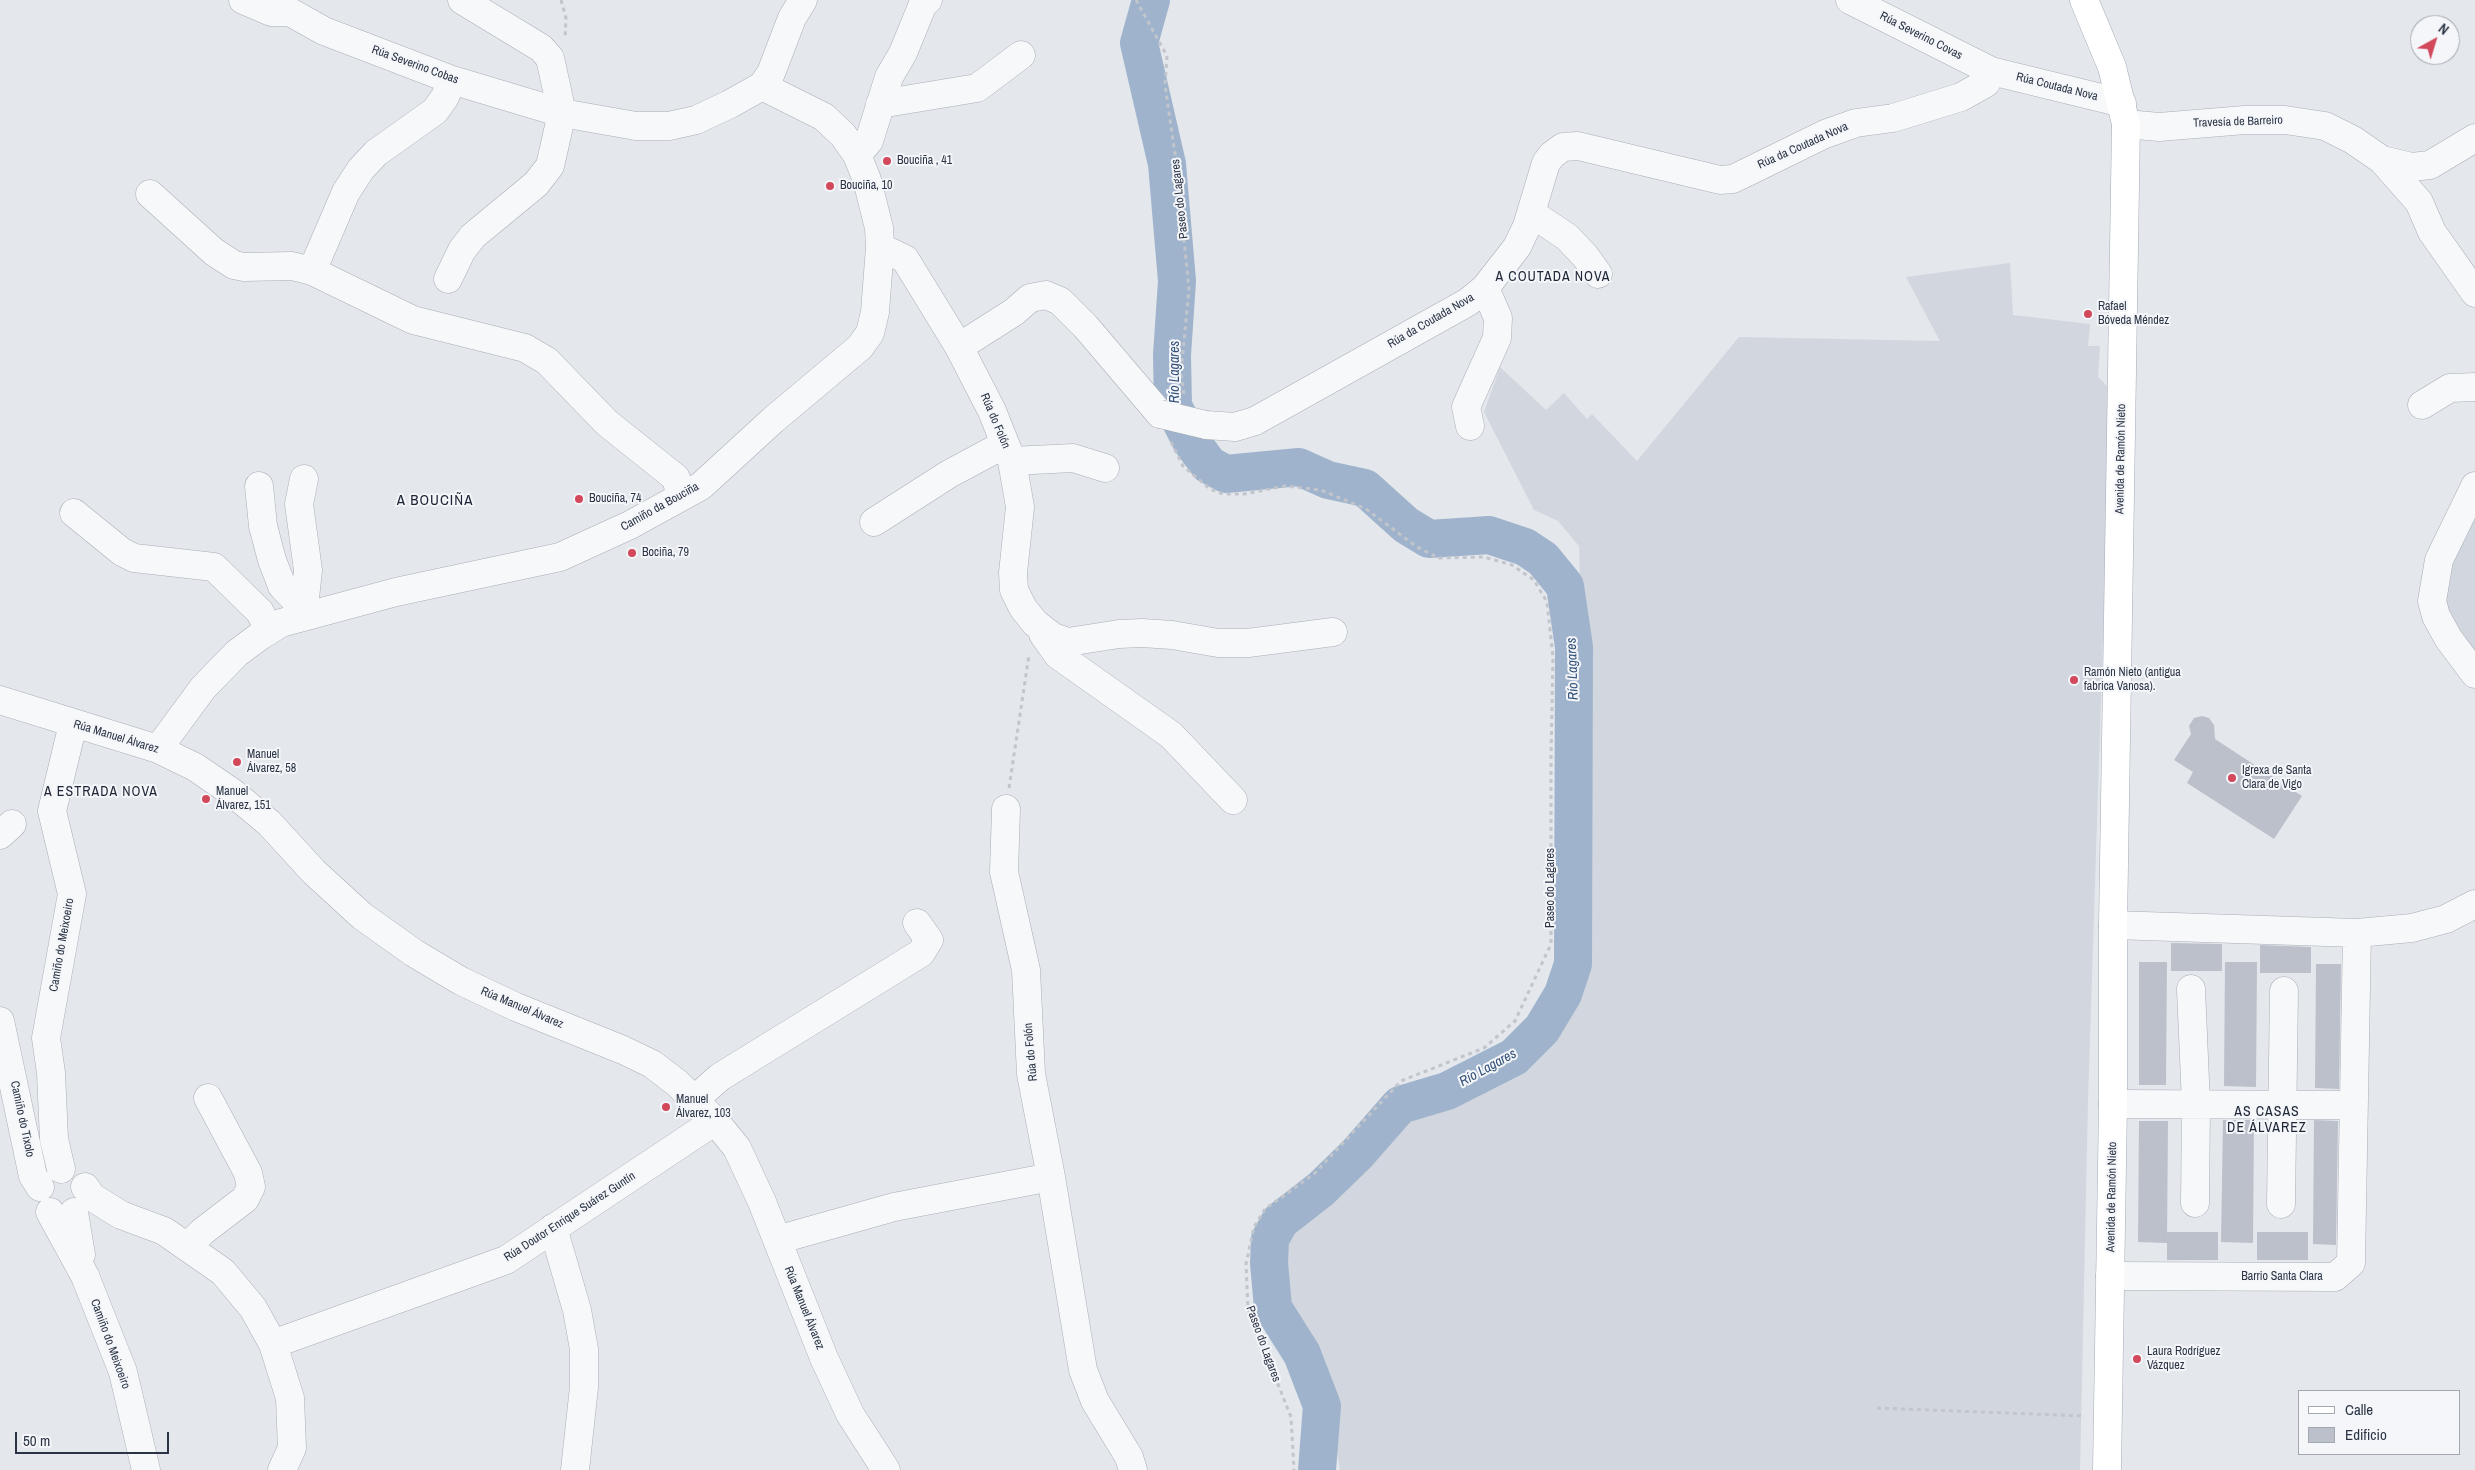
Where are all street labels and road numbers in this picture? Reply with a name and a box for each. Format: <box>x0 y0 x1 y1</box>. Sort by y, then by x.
street label: Rúa Severino Covas <box>1877 9 1965 63</box>
street label: Rúa Severino Cobas <box>370 43 460 87</box>
street label: Rúa Coutada Nova <box>2015 70 2099 104</box>
street label: Travesía de Barreiro <box>2193 113 2283 131</box>
street label: Rúa da Coutada Nova <box>1756 120 1850 172</box>
street label: Paseo do Lagares <box>1169 159 1191 239</box>
street label: Rúa da Coutada Nova <box>1385 290 1477 352</box>
street label: Rúa do Folón <box>977 391 1013 451</box>
street label: Avenida de Ramón Nieto <box>2113 404 2129 514</box>
street label: Camiño da Bouciña <box>618 480 702 534</box>
street label: Rúa Manuel Álvarez <box>72 717 160 757</box>
street label: Paseo do Lagares <box>1544 848 1558 928</box>
street label: Camiño do Meixoeiro <box>47 897 77 993</box>
street label: Rúa Manuel Álvarez <box>478 984 566 1032</box>
street label: Rúa do Folón <box>1021 1022 1041 1082</box>
street label: Camiño do Tixolo <box>7 1080 37 1158</box>
street label: Avenida de Ramón Nieto <box>2104 1142 2120 1252</box>
street label: Rúa Doutor Enrique Suárez Guntín <box>502 1169 638 1265</box>
street label: Rúa Manuel Álvarez <box>781 1264 827 1352</box>
street label: Barrio Santa Clara <box>2241 1270 2323 1284</box>
street label: Camiño do Meixoeiro <box>87 1297 133 1391</box>
street label: Paseo do Lagares <box>1243 1304 1283 1384</box>

